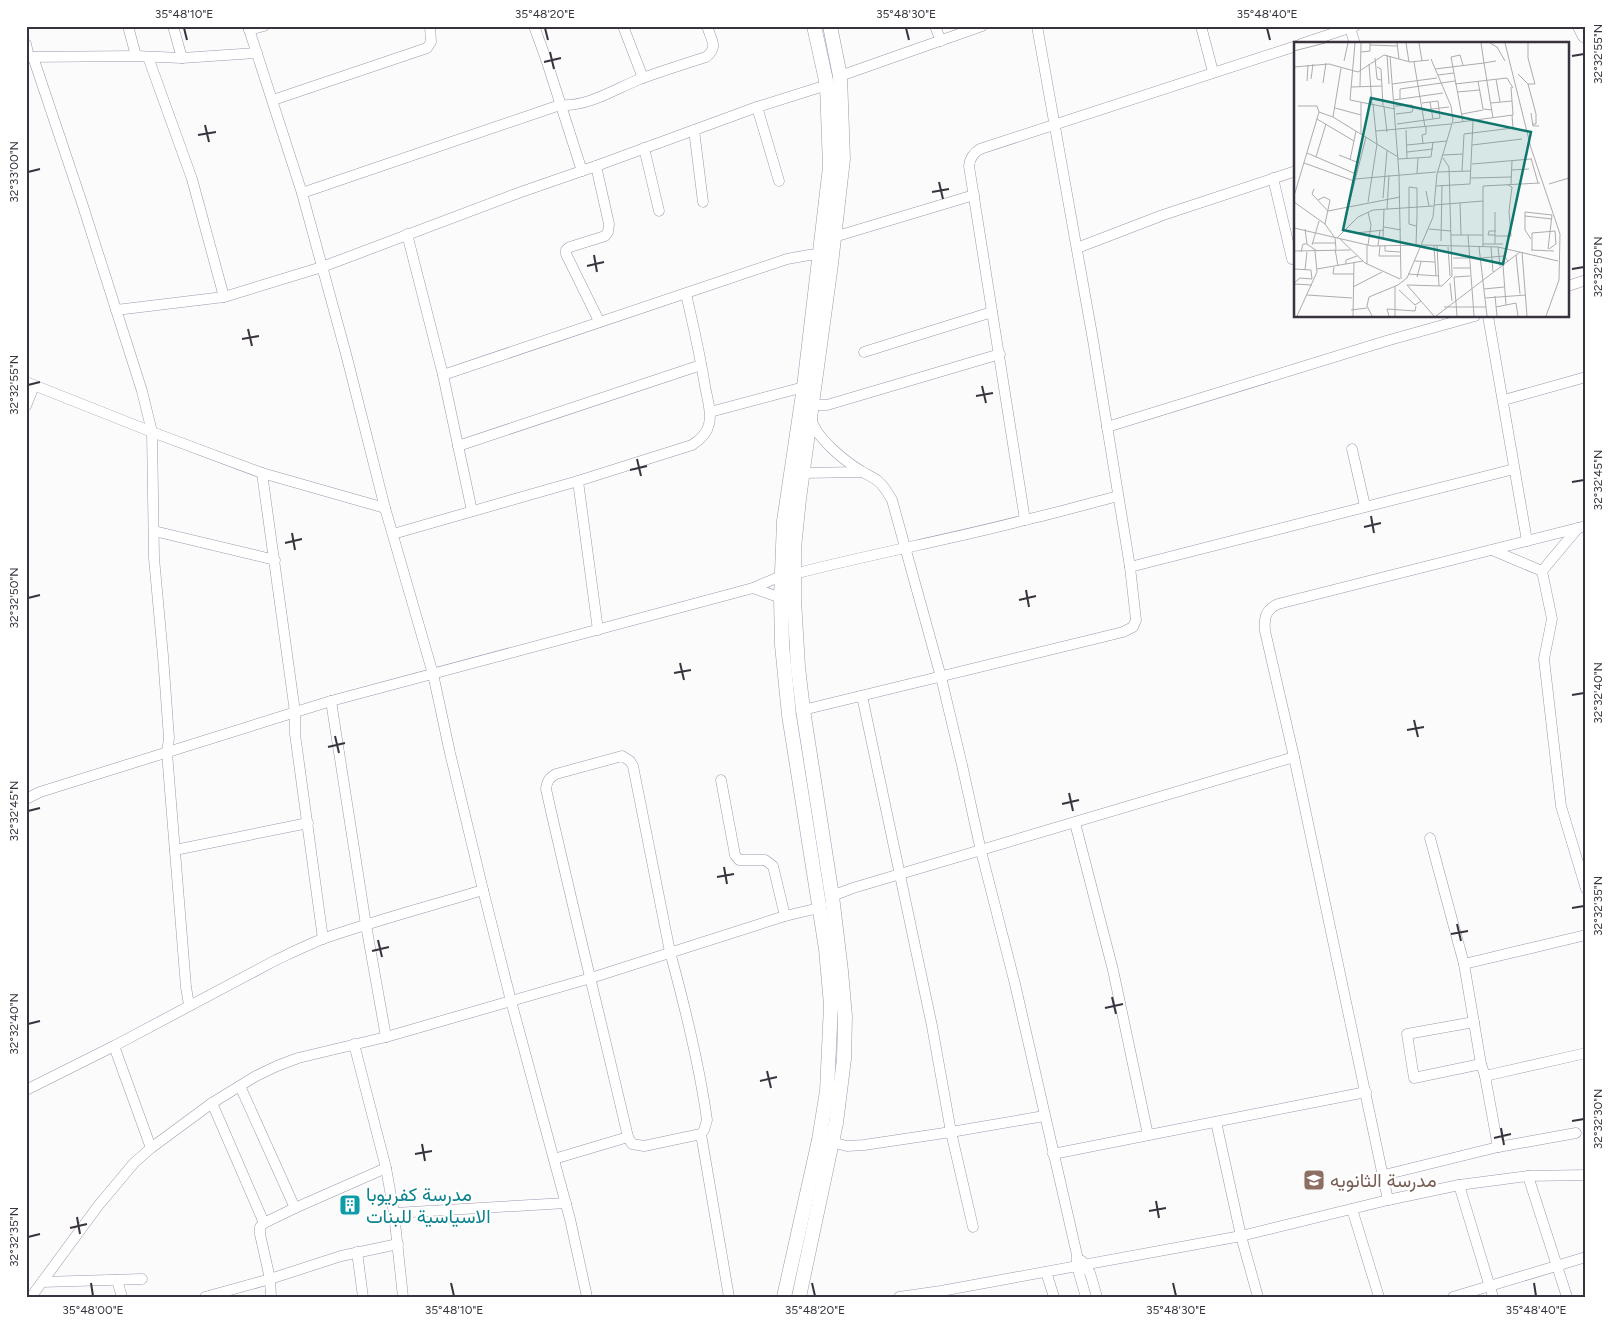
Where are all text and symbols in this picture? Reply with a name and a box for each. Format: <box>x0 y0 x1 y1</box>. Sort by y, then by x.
text: 35°48'10"E <box>155 7 213 21</box>
text: 35°48'20"E <box>515 7 575 21</box>
text: 35°48'30"E <box>876 7 936 21</box>
text: 35°48'40"E <box>1236 7 1298 21</box>
text: 32°32'55"N <box>1591 24 1605 84</box>
inset map <box>1294 42 1570 318</box>
text: 32°33'00"N <box>7 141 21 203</box>
text: 32°32'50"N <box>1591 236 1605 298</box>
text: 32°32'55"N <box>7 355 21 415</box>
text: 32°32'45"N <box>1591 450 1605 510</box>
text: 32°32'50"N <box>7 567 21 629</box>
text: 32°32'40"N <box>1591 662 1605 724</box>
text: 32°32'45"N <box>7 781 21 841</box>
text: 32°32'35"N <box>1591 876 1605 936</box>
text: 32°32'40"N <box>7 993 21 1055</box>
text: 32°32'30"N <box>1591 1089 1605 1149</box>
school or university icon: مدرسة الثانويه <box>1302 1168 1326 1192</box>
place label: مدرسة الثانويه <box>1330 1169 1437 1192</box>
place label: مدرسة كفريوبا الاسياسية للبنات <box>366 1183 491 1228</box>
building icon: مدرسة كفريوبا الاسياسية للبنات <box>338 1193 362 1217</box>
text: 32°32'35"N <box>7 1207 21 1267</box>
text: 35°48'00"E <box>62 1303 124 1317</box>
text: 35°48'10"E <box>425 1303 483 1317</box>
text: 35°48'20"E <box>785 1303 845 1317</box>
text: 35°48'30"E <box>1146 1303 1206 1317</box>
text: 35°48'40"E <box>1505 1303 1567 1317</box>

